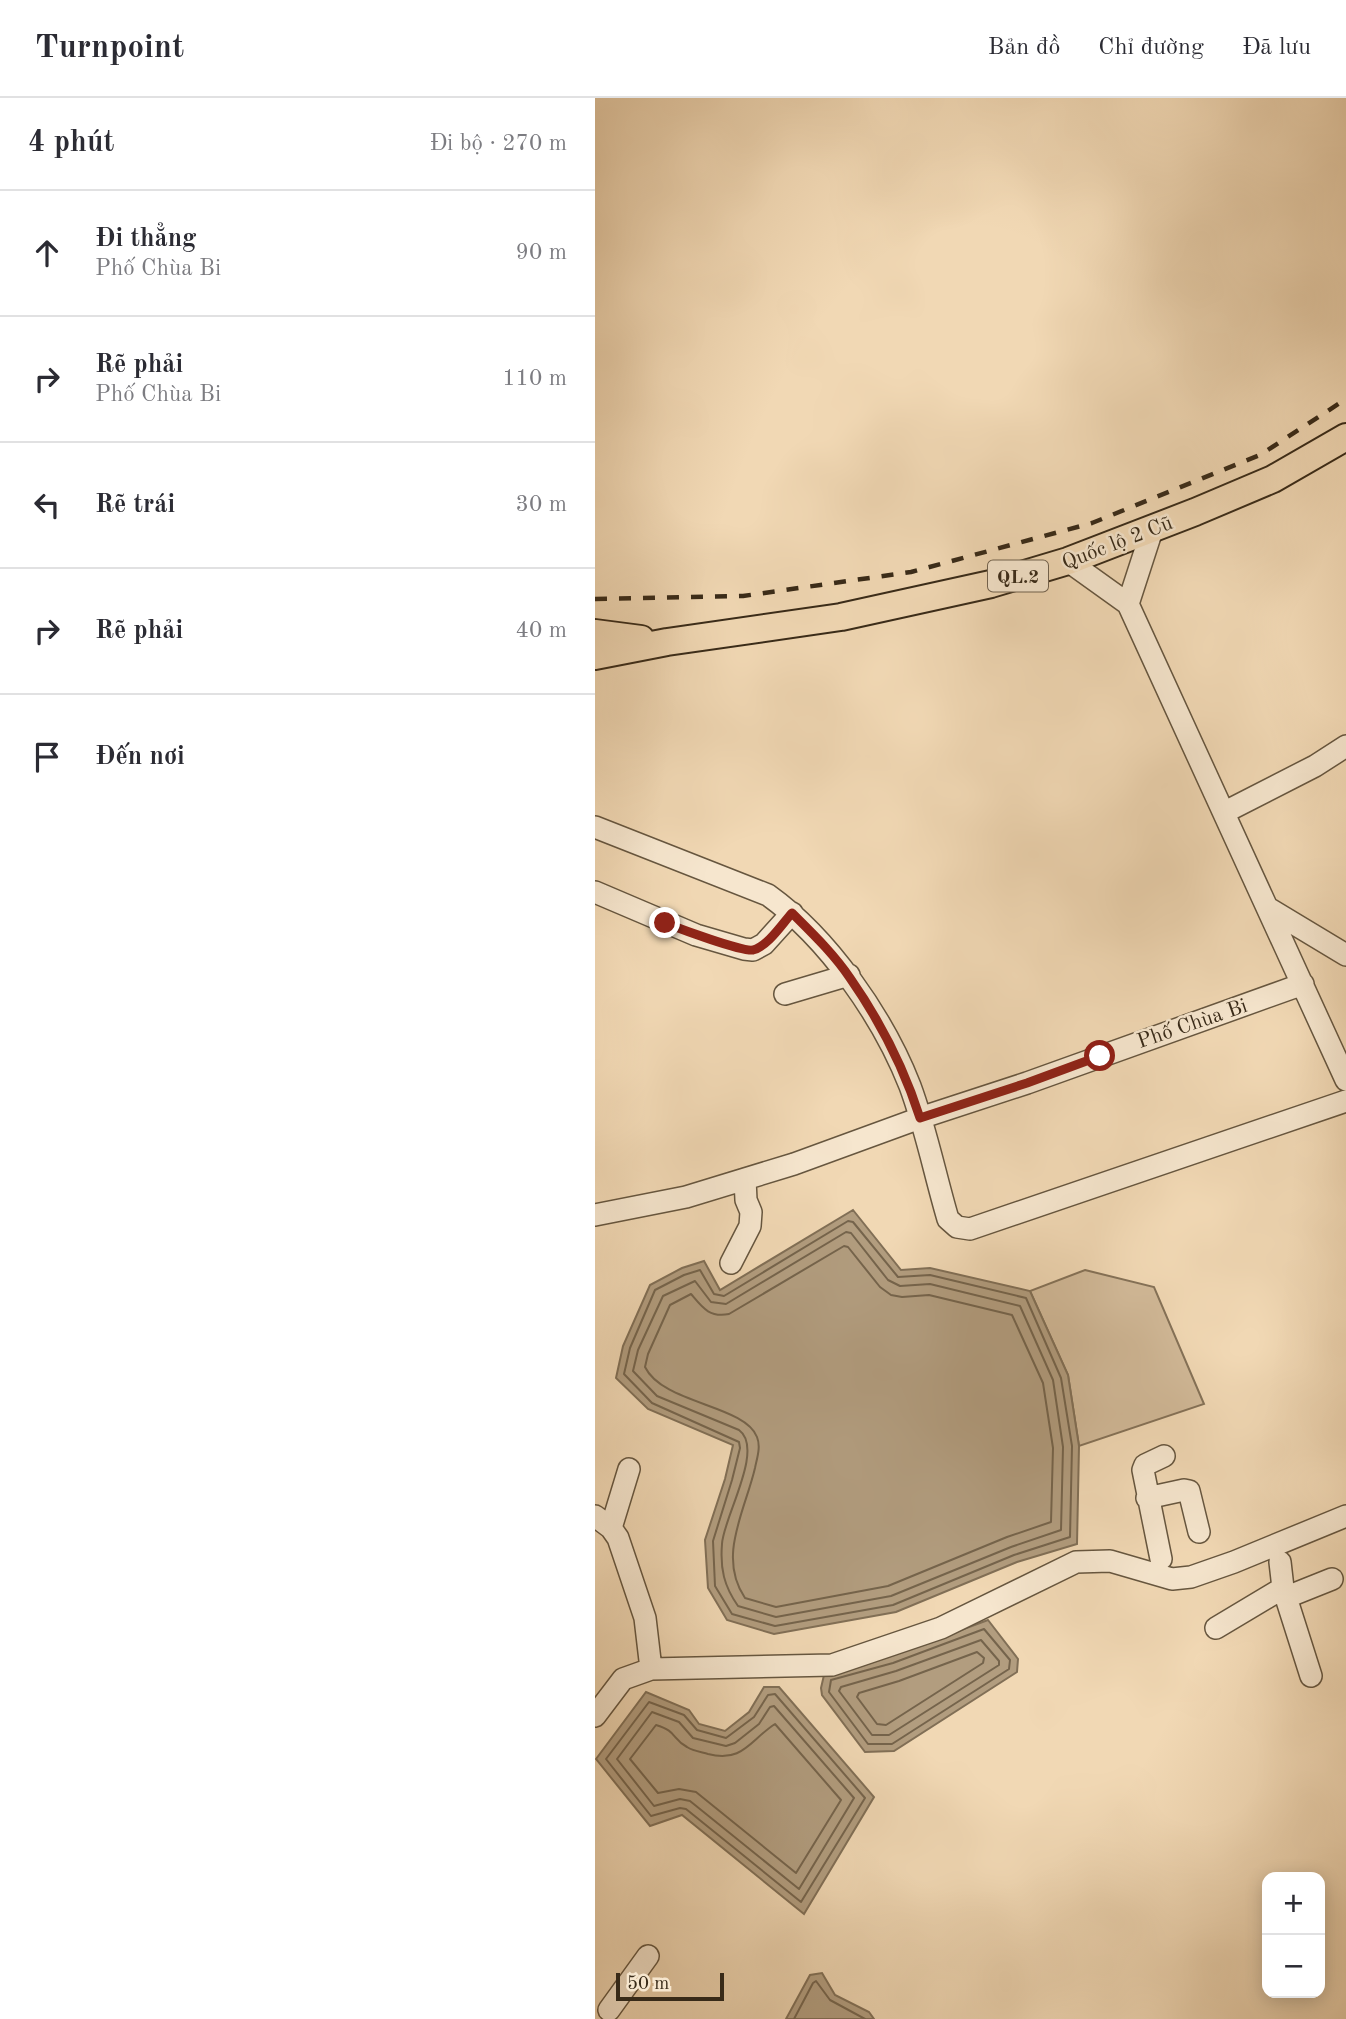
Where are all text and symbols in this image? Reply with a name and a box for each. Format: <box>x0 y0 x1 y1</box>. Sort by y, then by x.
text: Turnpoint <box>35 32 184 65</box>
text: Bản đồ <box>988 36 1060 60</box>
text: Chỉ đường <box>1098 36 1204 60</box>
text: Đã lưu <box>1242 36 1311 60</box>
text: 4 phút <box>28 128 114 158</box>
text: Đi bộ · 270 m <box>429 132 567 155</box>
text: Đi thẳng <box>95 226 197 252</box>
icon: ahead <box>28 234 66 272</box>
text: 90 m <box>516 241 567 264</box>
text: Phố Chùa Bi <box>95 257 221 280</box>
text: Rẽ phải <box>95 352 183 378</box>
icon: right <box>28 360 66 398</box>
text: 110 m <box>502 367 567 390</box>
text: Phố Chùa Bi <box>95 383 221 406</box>
icon: left <box>28 486 66 524</box>
text: Rẽ trái <box>95 492 175 518</box>
text: 30 m <box>516 493 567 516</box>
street label: Quốc lộ 2 Cũ <box>1059 512 1176 574</box>
road number: QL.2 <box>988 561 1048 592</box>
icon: right <box>28 612 66 650</box>
text: Rẽ phải <box>95 618 183 644</box>
text: 40 m <box>516 619 567 642</box>
icon: arrive <box>28 738 66 776</box>
text: Đến nơi <box>95 744 185 770</box>
route end <box>649 907 680 938</box>
street label: Phố Chùa Bi <box>1134 995 1250 1053</box>
route start <box>1084 1040 1115 1071</box>
map controls <box>1262 1872 1325 1998</box>
button: + <box>1262 1872 1325 1935</box>
button: − <box>1262 1935 1325 1998</box>
scale bar <box>616 1970 725 2002</box>
text: 50 m <box>627 1975 669 1994</box>

